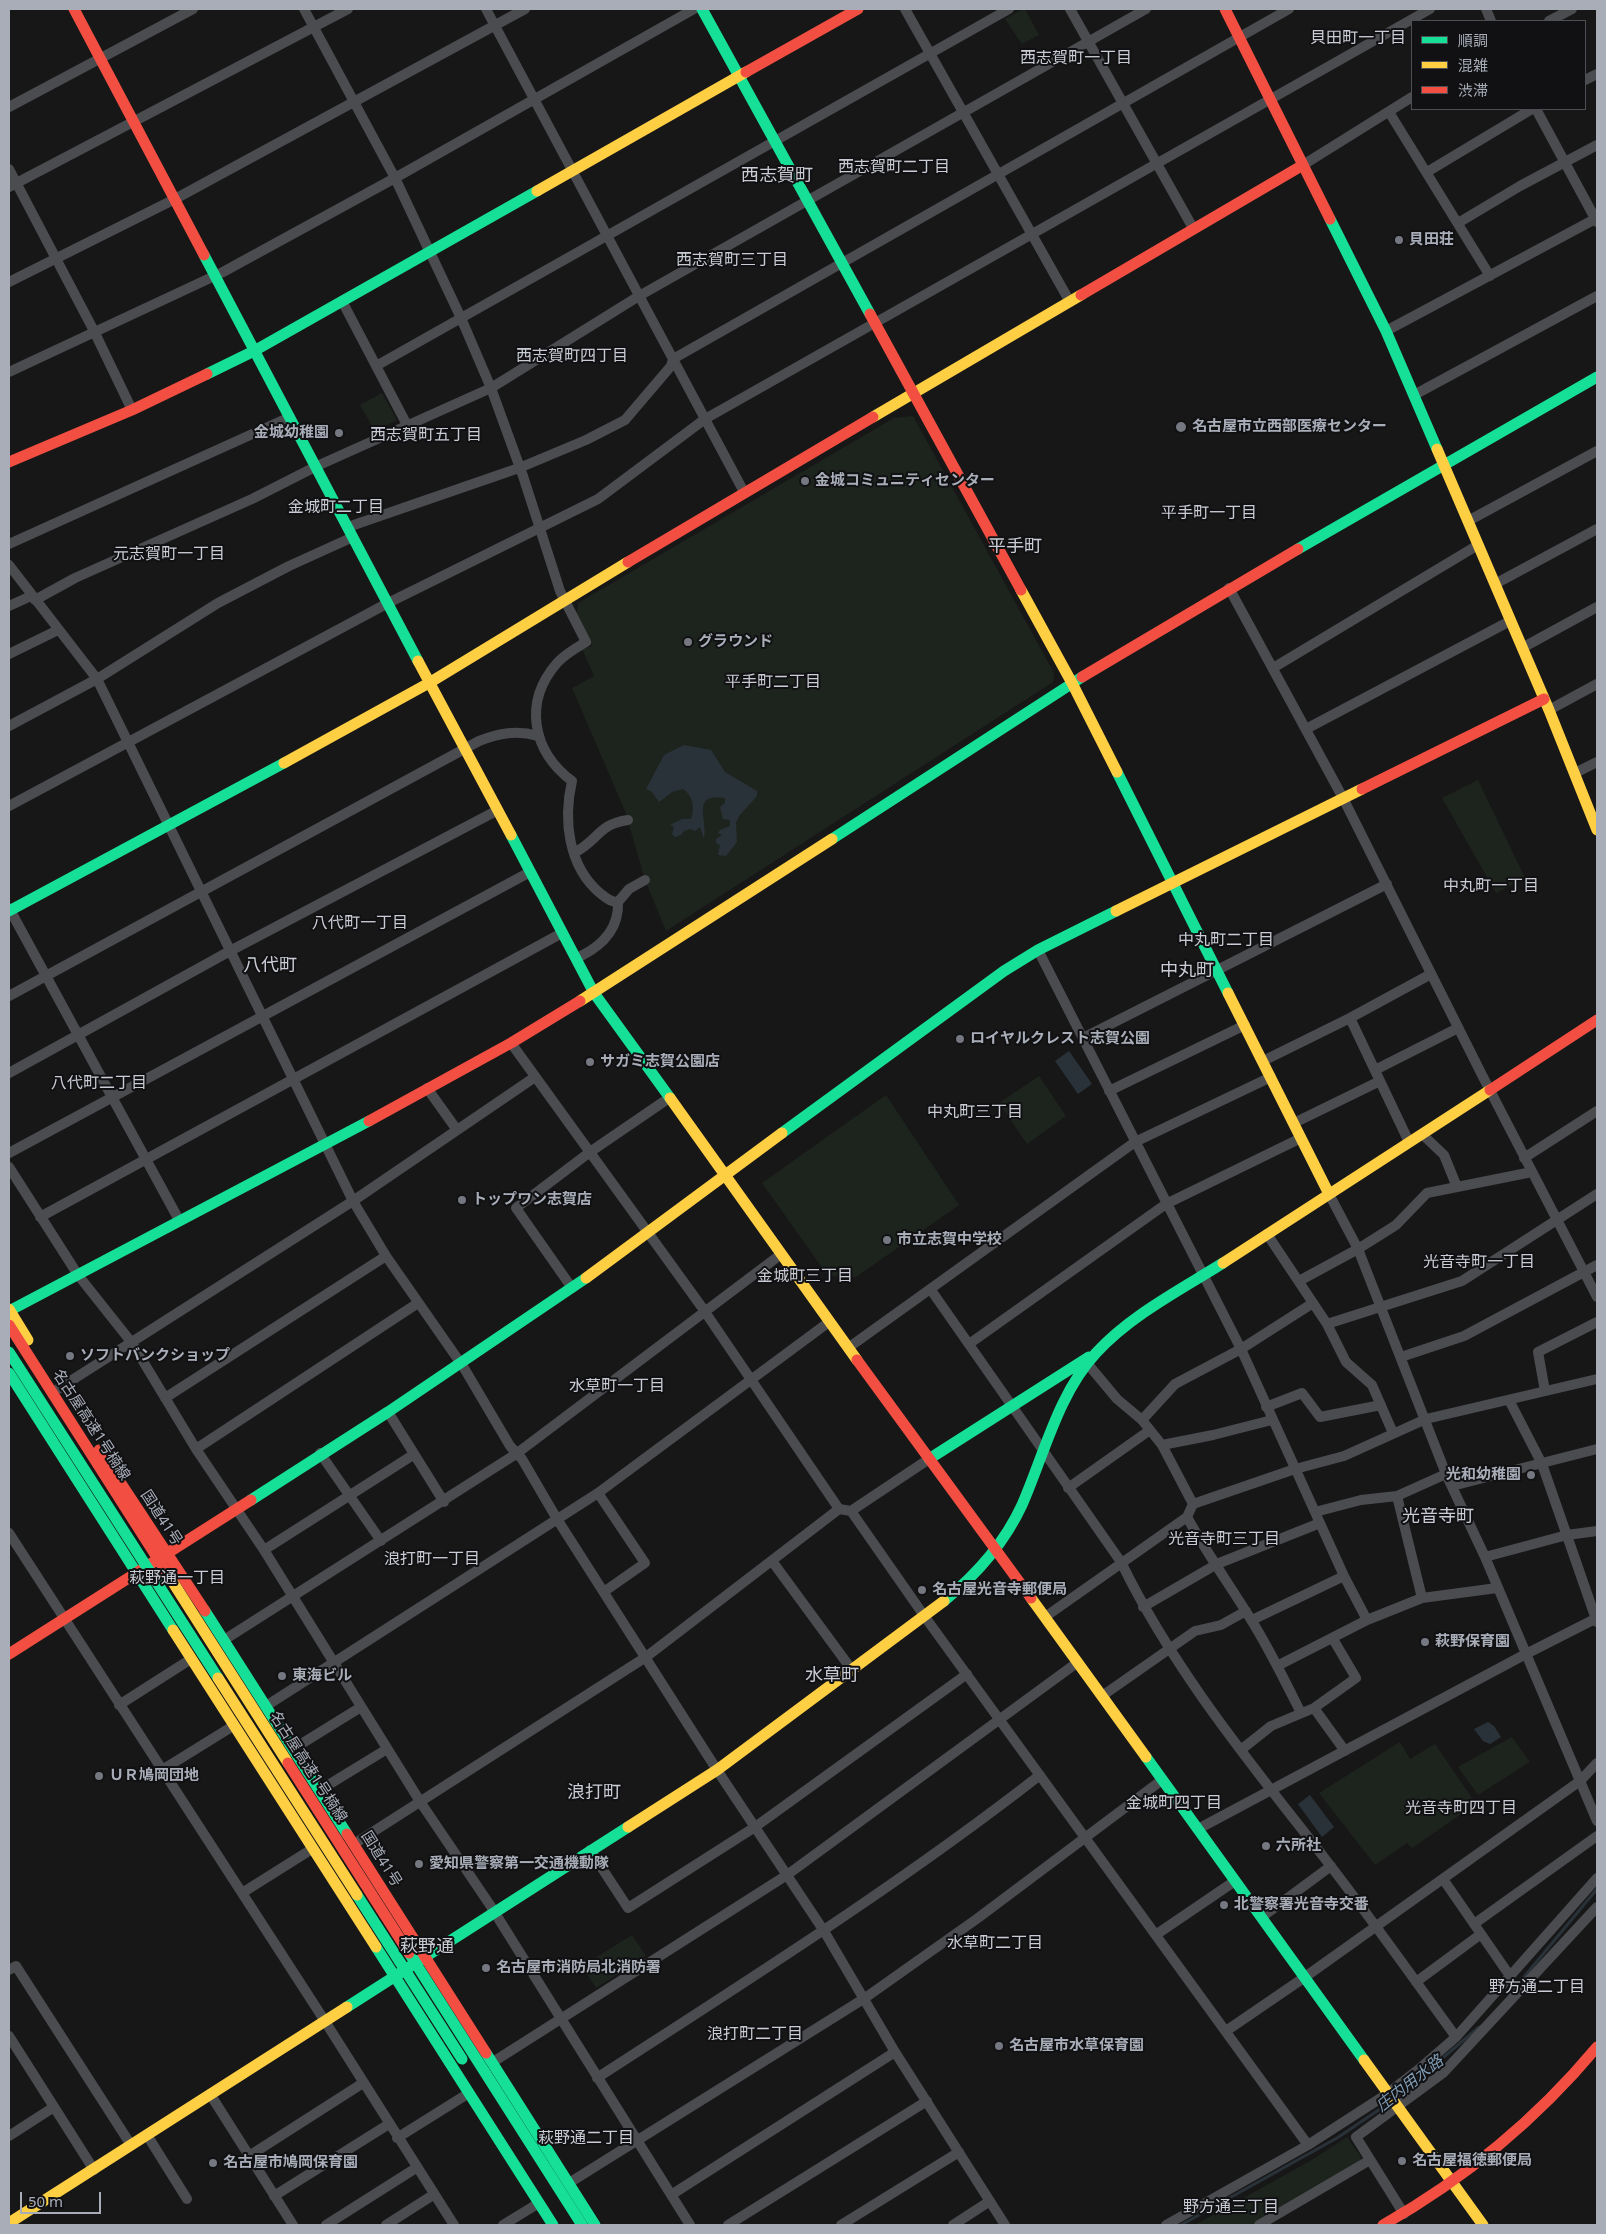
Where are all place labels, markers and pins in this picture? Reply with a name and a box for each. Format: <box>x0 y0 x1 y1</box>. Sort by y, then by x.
place label: 貝田荘 <box>1409 231 1454 249</box>
marker: 貝田荘 <box>1393 234 1405 246</box>
place label: 名古屋市立西部医療センター <box>1192 418 1387 436</box>
marker: 名古屋市立西部医療センター <box>1174 420 1188 434</box>
place label: 金城幼稚園 <box>254 424 329 442</box>
marker: 金城幼稚園 <box>333 427 345 439</box>
place label: 金城コミュニティセンター <box>815 472 995 490</box>
marker: 金城コミュニティセンター <box>799 475 811 487</box>
place label: グラウンド <box>698 633 773 651</box>
marker: グラウンド <box>682 636 694 648</box>
place label: ロイヤルクレスト志賀公園 <box>970 1030 1150 1048</box>
marker: ロイヤルクレスト志賀公園 <box>954 1033 966 1045</box>
place label: サガミ志賀公園店 <box>600 1053 720 1071</box>
marker: サガミ志賀公園店 <box>584 1056 596 1068</box>
place label: トップワン志賀店 <box>472 1191 592 1209</box>
marker: トップワン志賀店 <box>456 1194 468 1206</box>
place label: 市立志賀中学校 <box>897 1231 1002 1249</box>
marker: 市立志賀中学校 <box>881 1234 893 1246</box>
place label: ソフトバンクショップ <box>80 1347 230 1365</box>
marker: ソフトバンクショップ <box>64 1350 76 1362</box>
place label: 光和幼稚園 <box>1446 1466 1521 1484</box>
marker: 光和幼稚園 <box>1525 1469 1537 1481</box>
place label: 名古屋光音寺郵便局 <box>932 1581 1067 1599</box>
marker: 名古屋光音寺郵便局 <box>916 1584 928 1596</box>
place label: 萩野保育園 <box>1435 1633 1510 1651</box>
marker: 萩野保育園 <box>1419 1636 1431 1648</box>
place label: 東海ビル <box>292 1667 352 1685</box>
marker: 東海ビル <box>276 1670 288 1682</box>
place label: ＵＲ鳩岡団地 <box>109 1767 199 1785</box>
marker: ＵＲ鳩岡団地 <box>93 1770 105 1782</box>
place label: 六所社 <box>1276 1837 1321 1855</box>
marker: 六所社 <box>1260 1840 1272 1852</box>
place label: 愛知県警察第一交通機動隊 <box>429 1855 609 1873</box>
marker: 愛知県警察第一交通機動隊 <box>413 1858 425 1870</box>
place label: 北警察署光音寺交番 <box>1234 1896 1369 1914</box>
marker: 北警察署光音寺交番 <box>1218 1899 1230 1911</box>
place label: 名古屋市消防局北消防署 <box>496 1959 661 1977</box>
marker: 名古屋市消防局北消防署 <box>480 1962 492 1974</box>
place label: 名古屋市水草保育園 <box>1009 2037 1144 2055</box>
marker: 名古屋市水草保育園 <box>993 2040 1005 2052</box>
place label: 名古屋福徳郵便局 <box>1412 2152 1532 2170</box>
place label: 名古屋市鳩岡保育園 <box>223 2154 358 2172</box>
marker: 名古屋福徳郵便局 <box>1396 2155 1408 2167</box>
marker: 名古屋市鳩岡保育園 <box>207 2157 219 2169</box>

